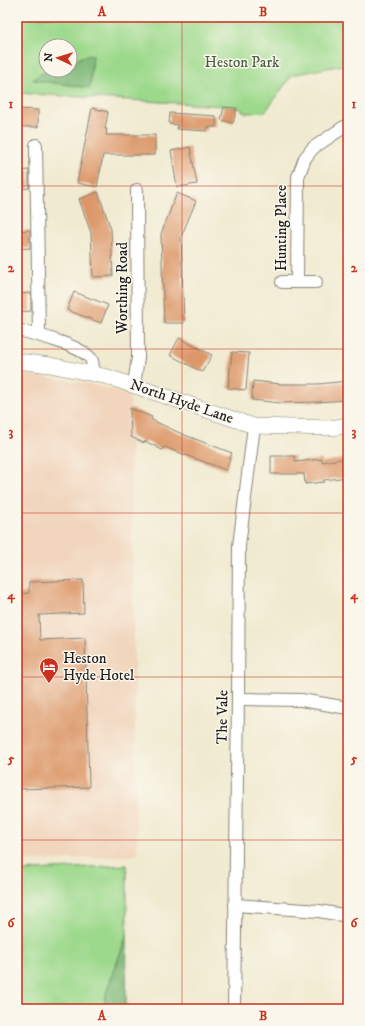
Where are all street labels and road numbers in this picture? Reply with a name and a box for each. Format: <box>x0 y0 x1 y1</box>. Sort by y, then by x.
street label: Hunting Place <box>272 185 291 271</box>
street label: Worthing Road <box>113 242 132 335</box>
street label: North Hyde Lane <box>128 375 236 428</box>
street label: The Vale <box>213 690 232 744</box>

